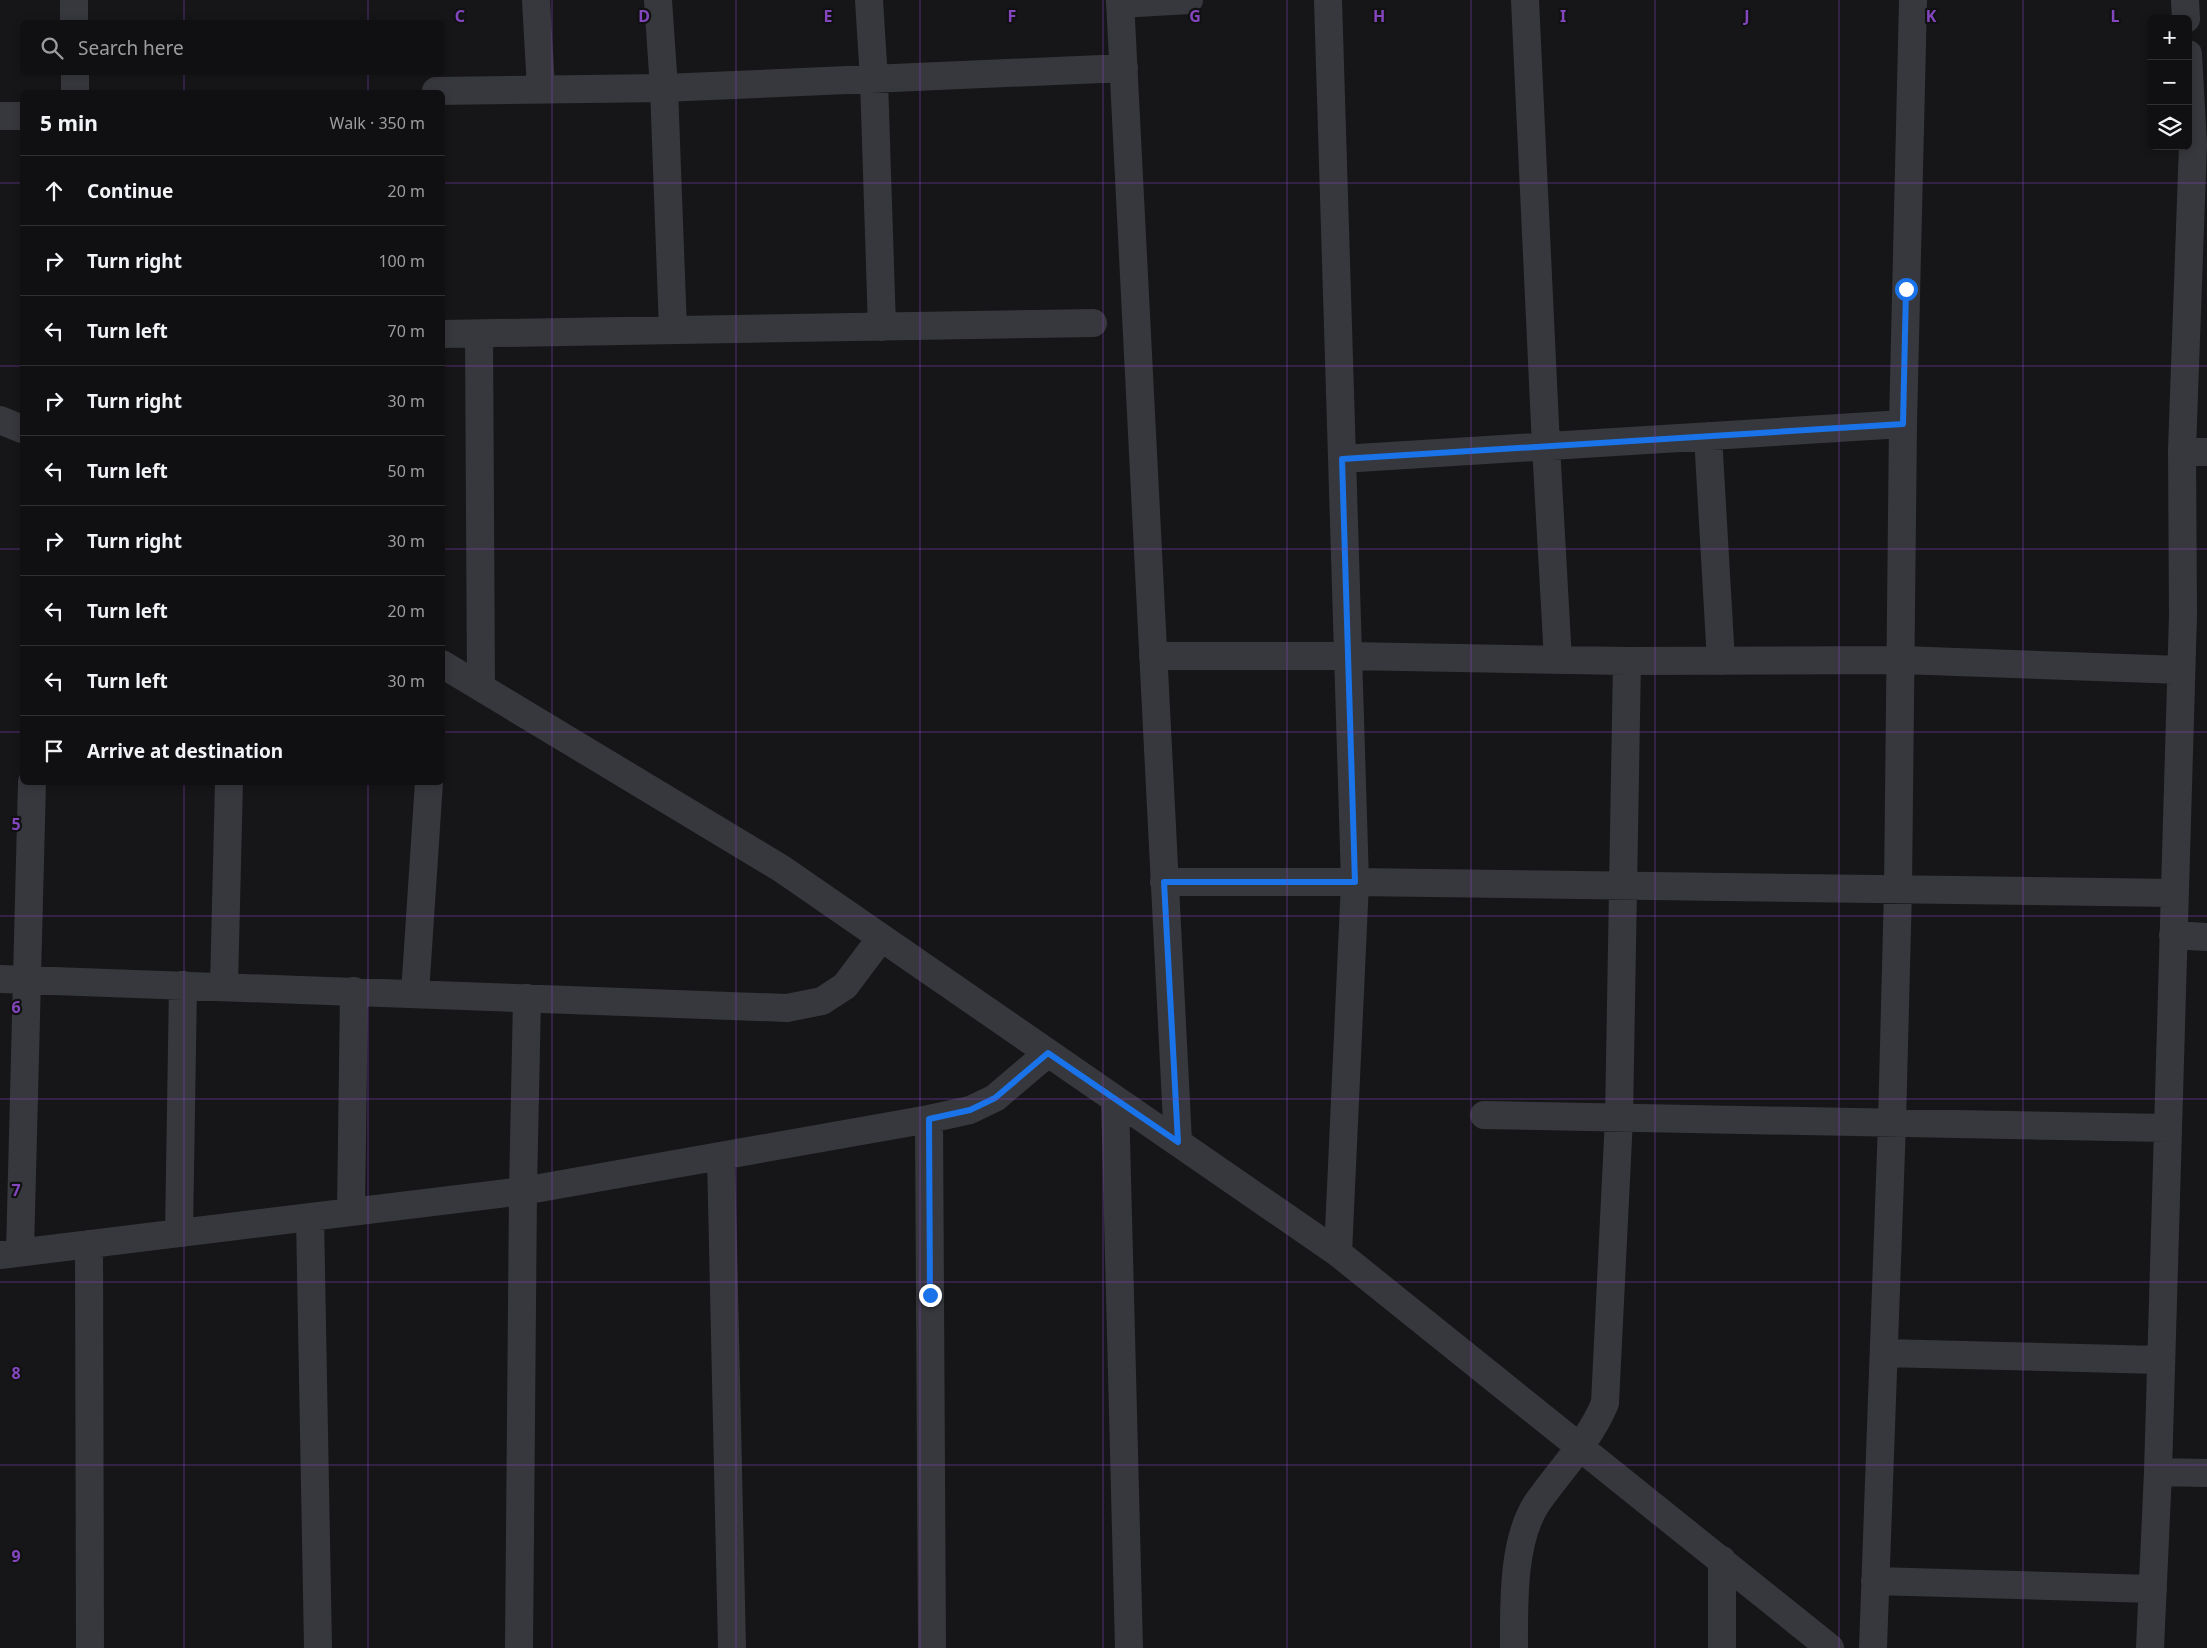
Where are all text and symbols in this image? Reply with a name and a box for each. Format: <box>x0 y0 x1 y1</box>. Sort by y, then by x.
text: C <box>455 5 465 27</box>
text: D <box>638 5 650 27</box>
text: E <box>824 5 833 27</box>
text: F <box>1008 5 1016 27</box>
text: G <box>1189 5 1201 27</box>
text: H <box>1373 5 1385 27</box>
text: I <box>1560 5 1566 27</box>
text: J <box>1742 5 1750 27</box>
text: K <box>1926 5 1937 27</box>
text: L <box>2111 5 2120 27</box>
map controls <box>2147 15 2192 150</box>
button: + <box>2147 15 2192 60</box>
search box <box>20 20 445 75</box>
icon: search <box>38 34 66 62</box>
text: Search here <box>78 35 184 61</box>
button: − <box>2147 60 2192 105</box>
button: layers <box>2147 105 2192 150</box>
text: 5 min <box>40 109 98 137</box>
text: Walk · 350 m <box>330 112 425 134</box>
icon: ahead <box>40 177 68 205</box>
text: Continue <box>87 178 173 204</box>
text: 20 m <box>388 180 425 202</box>
icon: right <box>40 247 68 275</box>
text: Turn right <box>87 248 182 274</box>
text: 100 m <box>378 250 425 272</box>
route start <box>1895 278 1918 301</box>
icon: left <box>40 317 68 345</box>
text: Turn left <box>87 318 168 344</box>
text: 70 m <box>388 320 425 342</box>
icon: right <box>40 387 68 415</box>
text: Turn right <box>87 388 182 414</box>
text: 30 m <box>388 390 425 412</box>
icon: left <box>40 457 68 485</box>
text: Turn left <box>87 458 168 484</box>
text: 50 m <box>388 460 425 482</box>
icon: right <box>40 527 68 555</box>
text: Turn right <box>87 528 182 554</box>
text: 30 m <box>388 530 425 552</box>
icon: left <box>40 597 68 625</box>
text: Turn left <box>87 598 168 624</box>
text: 20 m <box>388 600 425 622</box>
icon: left <box>40 667 68 695</box>
text: Turn left <box>87 668 168 694</box>
text: 30 m <box>388 670 425 692</box>
icon: arrive <box>40 737 68 765</box>
text: Arrive at destination <box>87 738 283 764</box>
text: 5 <box>11 813 21 835</box>
text: 6 <box>11 996 21 1018</box>
text: 7 <box>11 1179 21 1201</box>
route end <box>919 1284 942 1307</box>
text: 8 <box>11 1362 21 1384</box>
text: 9 <box>11 1545 21 1567</box>

